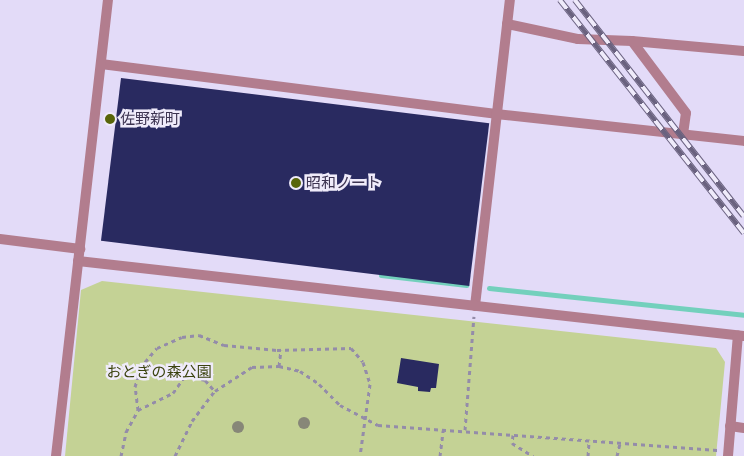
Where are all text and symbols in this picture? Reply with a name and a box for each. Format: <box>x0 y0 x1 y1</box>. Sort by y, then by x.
place label: 佐野新町 <box>120 110 180 128</box>
marker: 佐野新町 <box>104 113 116 125</box>
place label: 昭和ノート <box>306 174 381 192</box>
marker: 昭和ノート <box>290 177 302 189</box>
park label: おとぎの森公園 <box>107 363 211 381</box>

